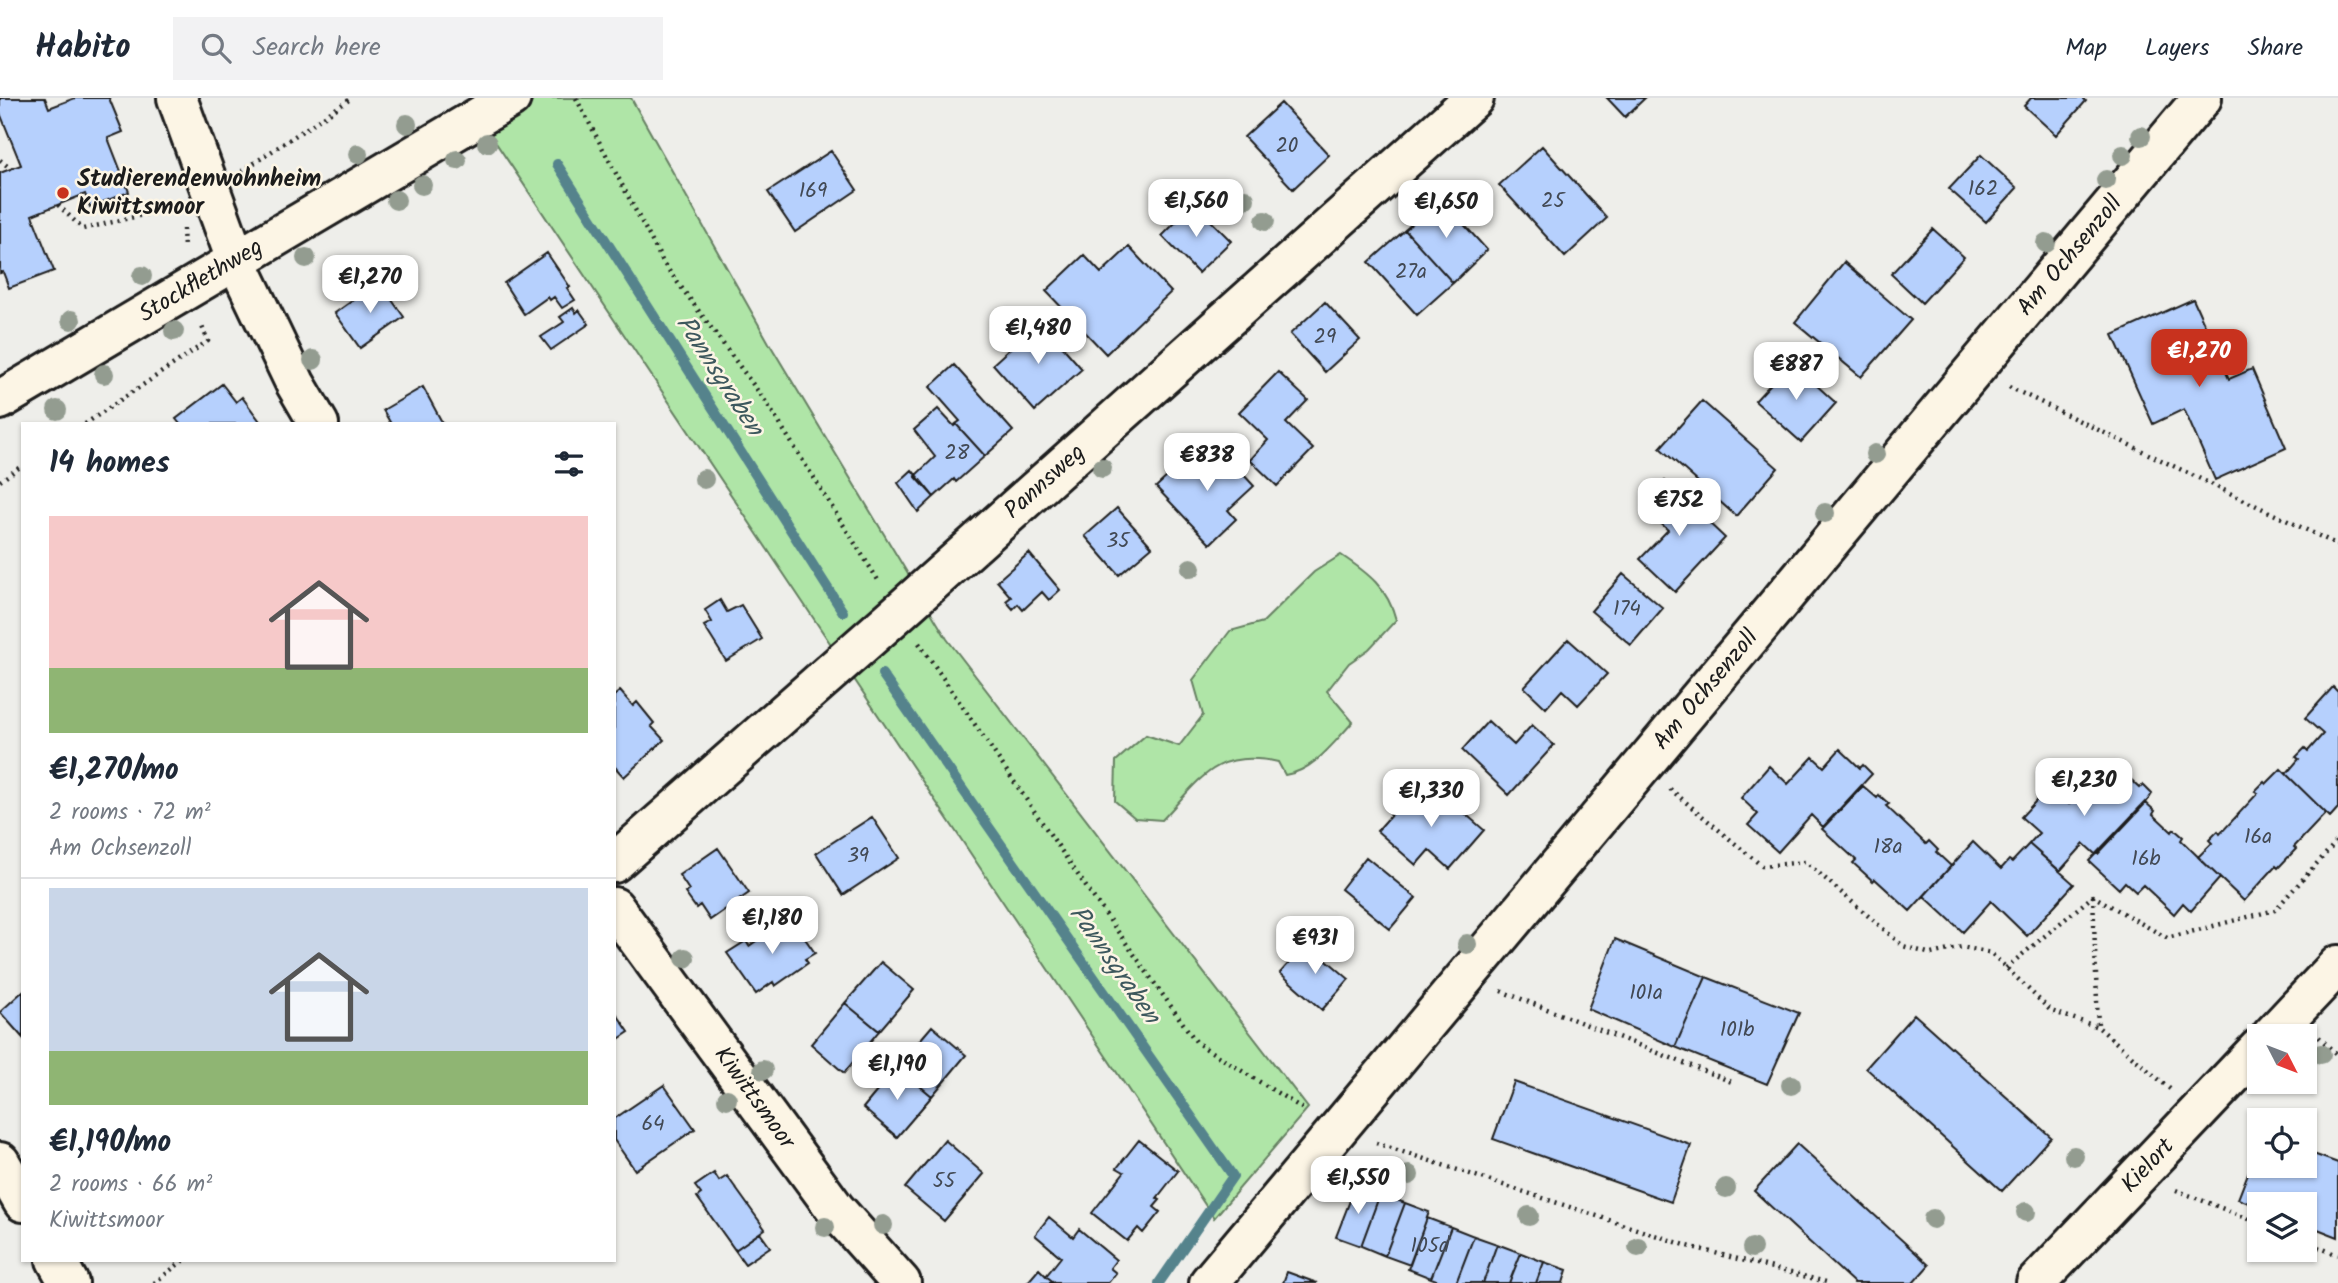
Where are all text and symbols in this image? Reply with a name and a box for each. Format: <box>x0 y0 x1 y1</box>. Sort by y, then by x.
search box <box>173 17 663 80</box>
text: Habito <box>35 22 131 75</box>
text: Search here <box>253 27 381 69</box>
icon: search <box>197 29 235 67</box>
text: Map <box>2065 29 2107 68</box>
text: Layers <box>2145 29 2209 68</box>
text: Share <box>2247 29 2303 68</box>
house number: 20 <box>1276 130 1298 163</box>
place label: Studierendenwohnheim Kiwittsmoor <box>77 160 321 227</box>
house number: 162 <box>1968 173 1998 206</box>
house number: 169 <box>799 175 827 208</box>
pin: €1,560 <box>1139 180 1253 239</box>
pin: €1,650 <box>1389 180 1503 240</box>
text: €1,560 <box>1164 184 1228 220</box>
marker: Studierendenwohnheim Kiwittsmoor <box>55 185 71 201</box>
text: €1,650 <box>1414 185 1478 221</box>
house number: 25 <box>1541 185 1566 218</box>
street label: Am Ochsenzoll <box>2007 186 2133 325</box>
street label: Stockflethweg <box>131 228 271 334</box>
pin: €1,270 <box>313 256 427 315</box>
house number: 27a <box>1395 256 1427 289</box>
text: €1,270 <box>338 260 402 296</box>
pin: €1,480 <box>981 306 1095 366</box>
water label: Pannsgraben <box>664 307 775 447</box>
text: €1,480 <box>1005 311 1071 347</box>
house number: 29 <box>1314 321 1336 354</box>
pin: €1,270 <box>2142 330 2256 389</box>
text: €1,270 <box>2167 334 2231 370</box>
pin: €887 <box>1755 342 1837 402</box>
text: €887 <box>1770 347 1822 383</box>
pin: €838 <box>1166 434 1248 493</box>
street label: Pannsweg <box>995 435 1095 529</box>
house number: 28 <box>945 437 970 470</box>
text: €838 <box>1180 438 1234 474</box>
text: 14 homes <box>49 440 170 488</box>
icon: filters <box>550 445 588 483</box>
pin: €752 <box>1638 478 1720 538</box>
text: €752 <box>1654 483 1704 519</box>
house number: 35 <box>1106 525 1131 558</box>
icon: home <box>256 562 382 688</box>
house number: 174 <box>1613 593 1641 626</box>
street label: Am Ochsenzoll <box>1643 620 1769 759</box>
text: €1,270/mo <box>49 747 179 795</box>
pin: €1,230 <box>2027 758 2141 818</box>
text: €1,230 <box>2051 763 2117 799</box>
pin: €1,330 <box>1374 770 1488 829</box>
text: €1,330 <box>1399 774 1463 810</box>
text: 2 rooms · 72 m² <box>49 795 211 831</box>
house number: 16a <box>2244 821 2272 854</box>
text: Am Ochsenzoll <box>49 831 191 867</box>
house number: 18a <box>1873 831 1903 864</box>
house number: 39 <box>847 840 869 873</box>
house number: 16b <box>2131 843 2161 876</box>
pin: €1,180 <box>715 896 829 956</box>
water label: Pannsgraben <box>1057 897 1172 1035</box>
text: €1,180 <box>742 901 802 937</box>
pin: €931 <box>1274 916 1356 976</box>
text: €931 <box>1292 921 1338 957</box>
icon: home <box>256 934 382 1060</box>
house number: 101a <box>1629 977 1663 1010</box>
house number: 101b <box>1720 1014 1754 1047</box>
north arrow <box>2247 1024 2317 1094</box>
map controls <box>2247 1024 2317 1262</box>
street label: Kiwittsmoor <box>703 1038 806 1159</box>
pin: €1,190 <box>840 1042 954 1102</box>
text: €1,190 <box>868 1047 926 1083</box>
house number: 64 <box>641 1108 665 1141</box>
button: locate <box>2247 1108 2317 1178</box>
text: €1,190/mo <box>49 1119 171 1167</box>
street label: Kielort <box>2112 1129 2185 1203</box>
pin: €1,550 <box>1301 1156 1415 1216</box>
text: €1,550 <box>1327 1161 1389 1197</box>
house number: 55 <box>933 1165 957 1198</box>
text: 2 rooms · 66 m² <box>49 1167 212 1203</box>
button: layers <box>2247 1192 2317 1262</box>
text: Kiwittsmoor <box>49 1203 163 1239</box>
house number: 105d <box>1411 1230 1450 1263</box>

